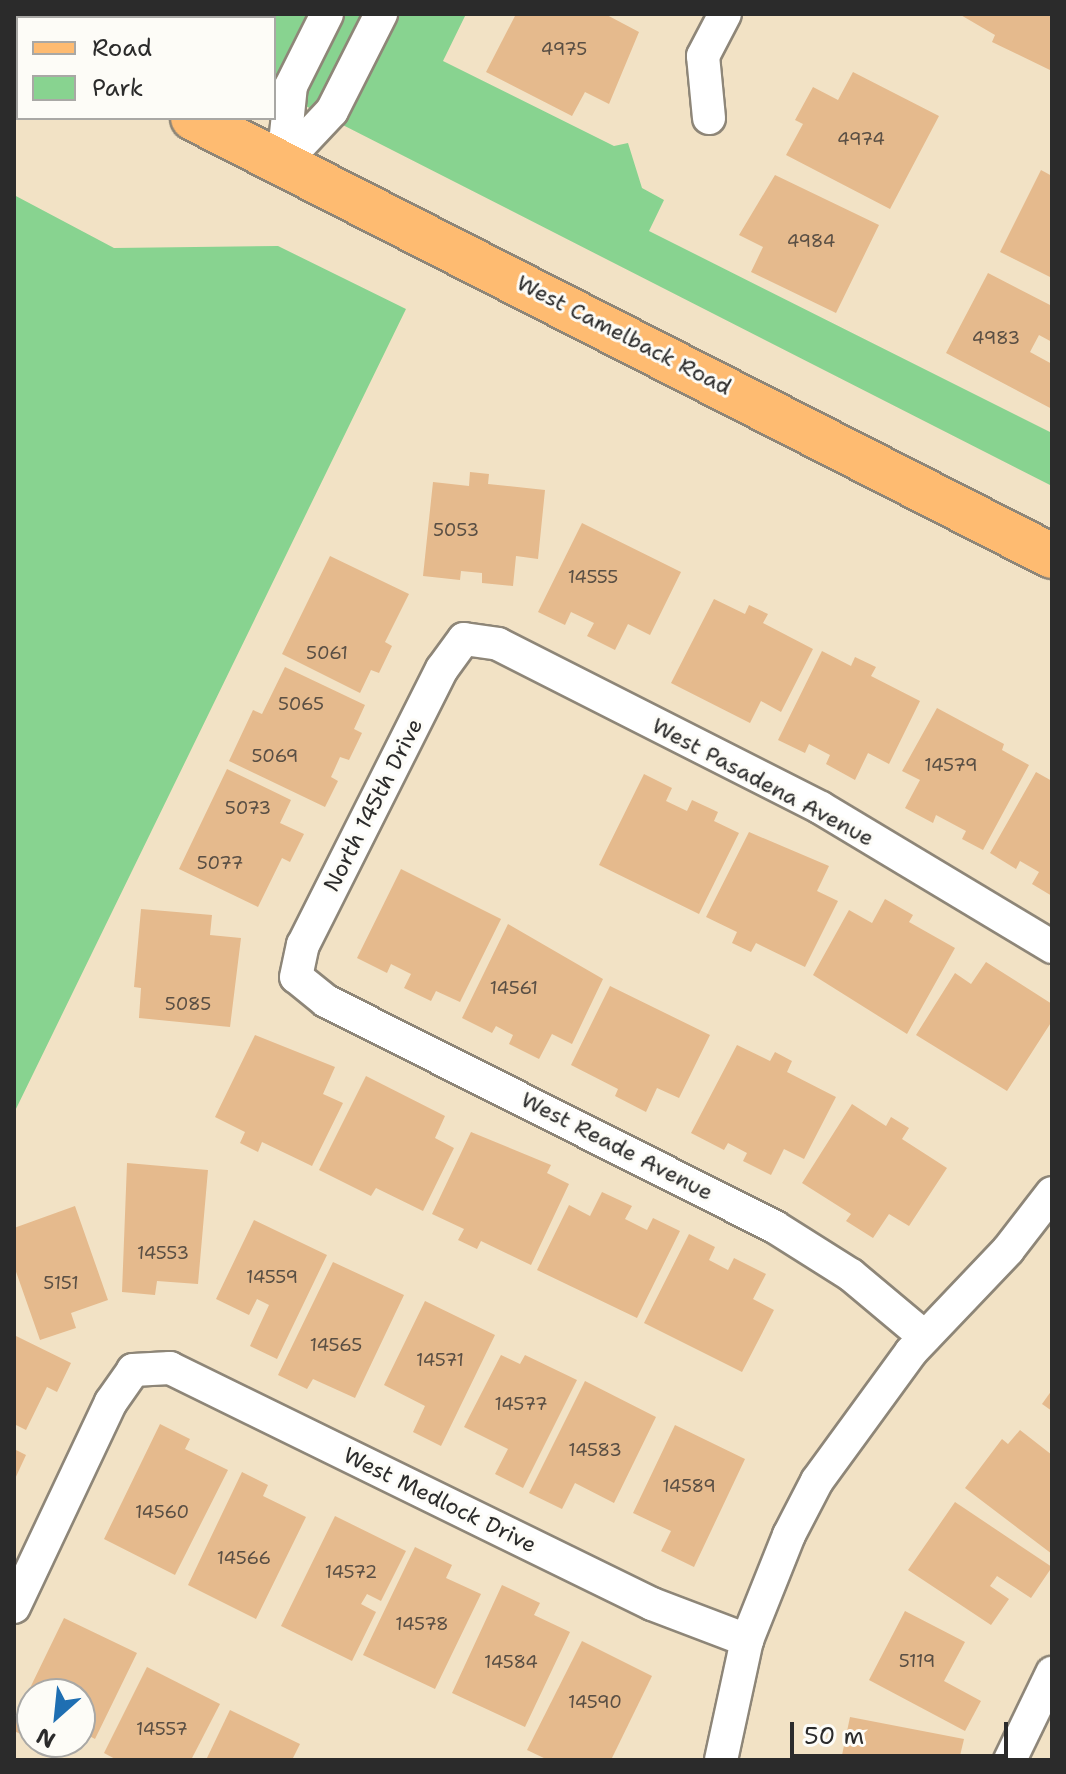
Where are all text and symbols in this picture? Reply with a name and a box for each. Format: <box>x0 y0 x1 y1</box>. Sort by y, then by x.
legend <box>16 16 276 120</box>
text: Road <box>92 32 152 64</box>
house number: 4975 <box>541 38 587 60</box>
text: Park <box>92 72 144 104</box>
house number: 4974 <box>837 128 885 150</box>
house number: 4984 <box>787 230 835 252</box>
street label: West Camelback Road <box>512 269 736 401</box>
house number: 4983 <box>972 327 1020 349</box>
house number: 5053 <box>433 519 479 541</box>
house number: 14555 <box>568 566 618 588</box>
house number: 5061 <box>306 642 348 664</box>
house number: 5065 <box>278 693 324 715</box>
street label: West Pasadena Avenue <box>648 712 878 852</box>
street label: North 145th Drive <box>318 714 428 896</box>
house number: 5069 <box>252 745 298 767</box>
house number: 14579 <box>924 754 978 776</box>
house number: 5073 <box>225 797 271 819</box>
house number: 5077 <box>197 852 243 874</box>
house number: 14561 <box>490 977 538 999</box>
house number: 5085 <box>165 993 211 1015</box>
street label: West Reade Avenue <box>517 1086 717 1206</box>
house number: 14553 <box>137 1242 189 1264</box>
house number: 14559 <box>246 1266 298 1288</box>
house number: 5151 <box>43 1272 79 1294</box>
house number: 14565 <box>310 1334 362 1356</box>
house number: 14571 <box>416 1349 464 1371</box>
house number: 14577 <box>494 1393 548 1415</box>
house number: 14583 <box>568 1439 622 1461</box>
street label: West Medlock Drive <box>339 1442 541 1558</box>
house number: 14589 <box>662 1475 716 1497</box>
house number: 14560 <box>135 1501 189 1523</box>
house number: 14566 <box>217 1547 271 1569</box>
house number: 14572 <box>325 1561 377 1583</box>
house number: 14578 <box>395 1613 449 1635</box>
house number: 5119 <box>899 1650 935 1672</box>
house number: 14584 <box>484 1651 538 1673</box>
north arrow <box>16 1678 96 1758</box>
house number: 14590 <box>568 1691 622 1713</box>
scale bar <box>794 1706 1012 1756</box>
house number: 14557 <box>136 1718 188 1740</box>
text: 50 m <box>804 1720 864 1752</box>
text: N <box>31 1721 60 1755</box>

